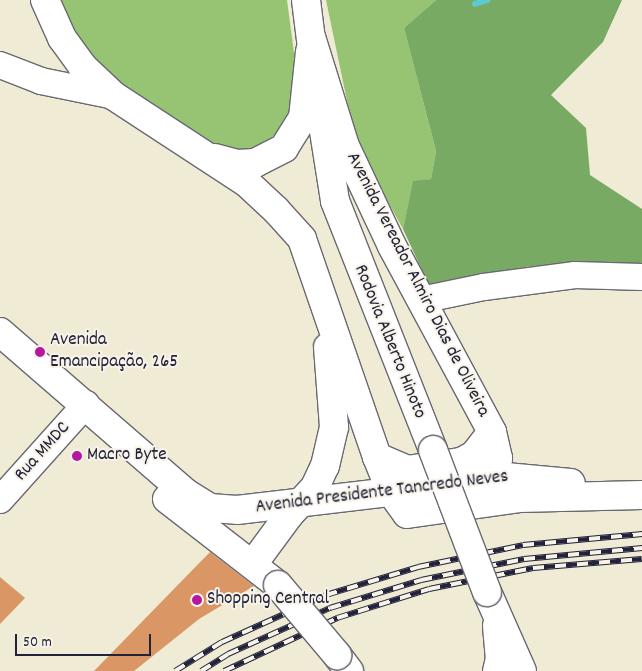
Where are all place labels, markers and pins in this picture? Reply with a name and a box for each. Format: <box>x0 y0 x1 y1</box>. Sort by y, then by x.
place label: Avenida Emancipação, 265 <box>50 330 178 374</box>
marker: Avenida Emancipação, 265 <box>34 346 46 358</box>
place label: Macro Byte <box>87 445 167 467</box>
marker: Macro Byte <box>71 450 83 462</box>
place label: Shopping Central <box>207 589 329 611</box>
marker: Shopping Central <box>191 594 203 606</box>

